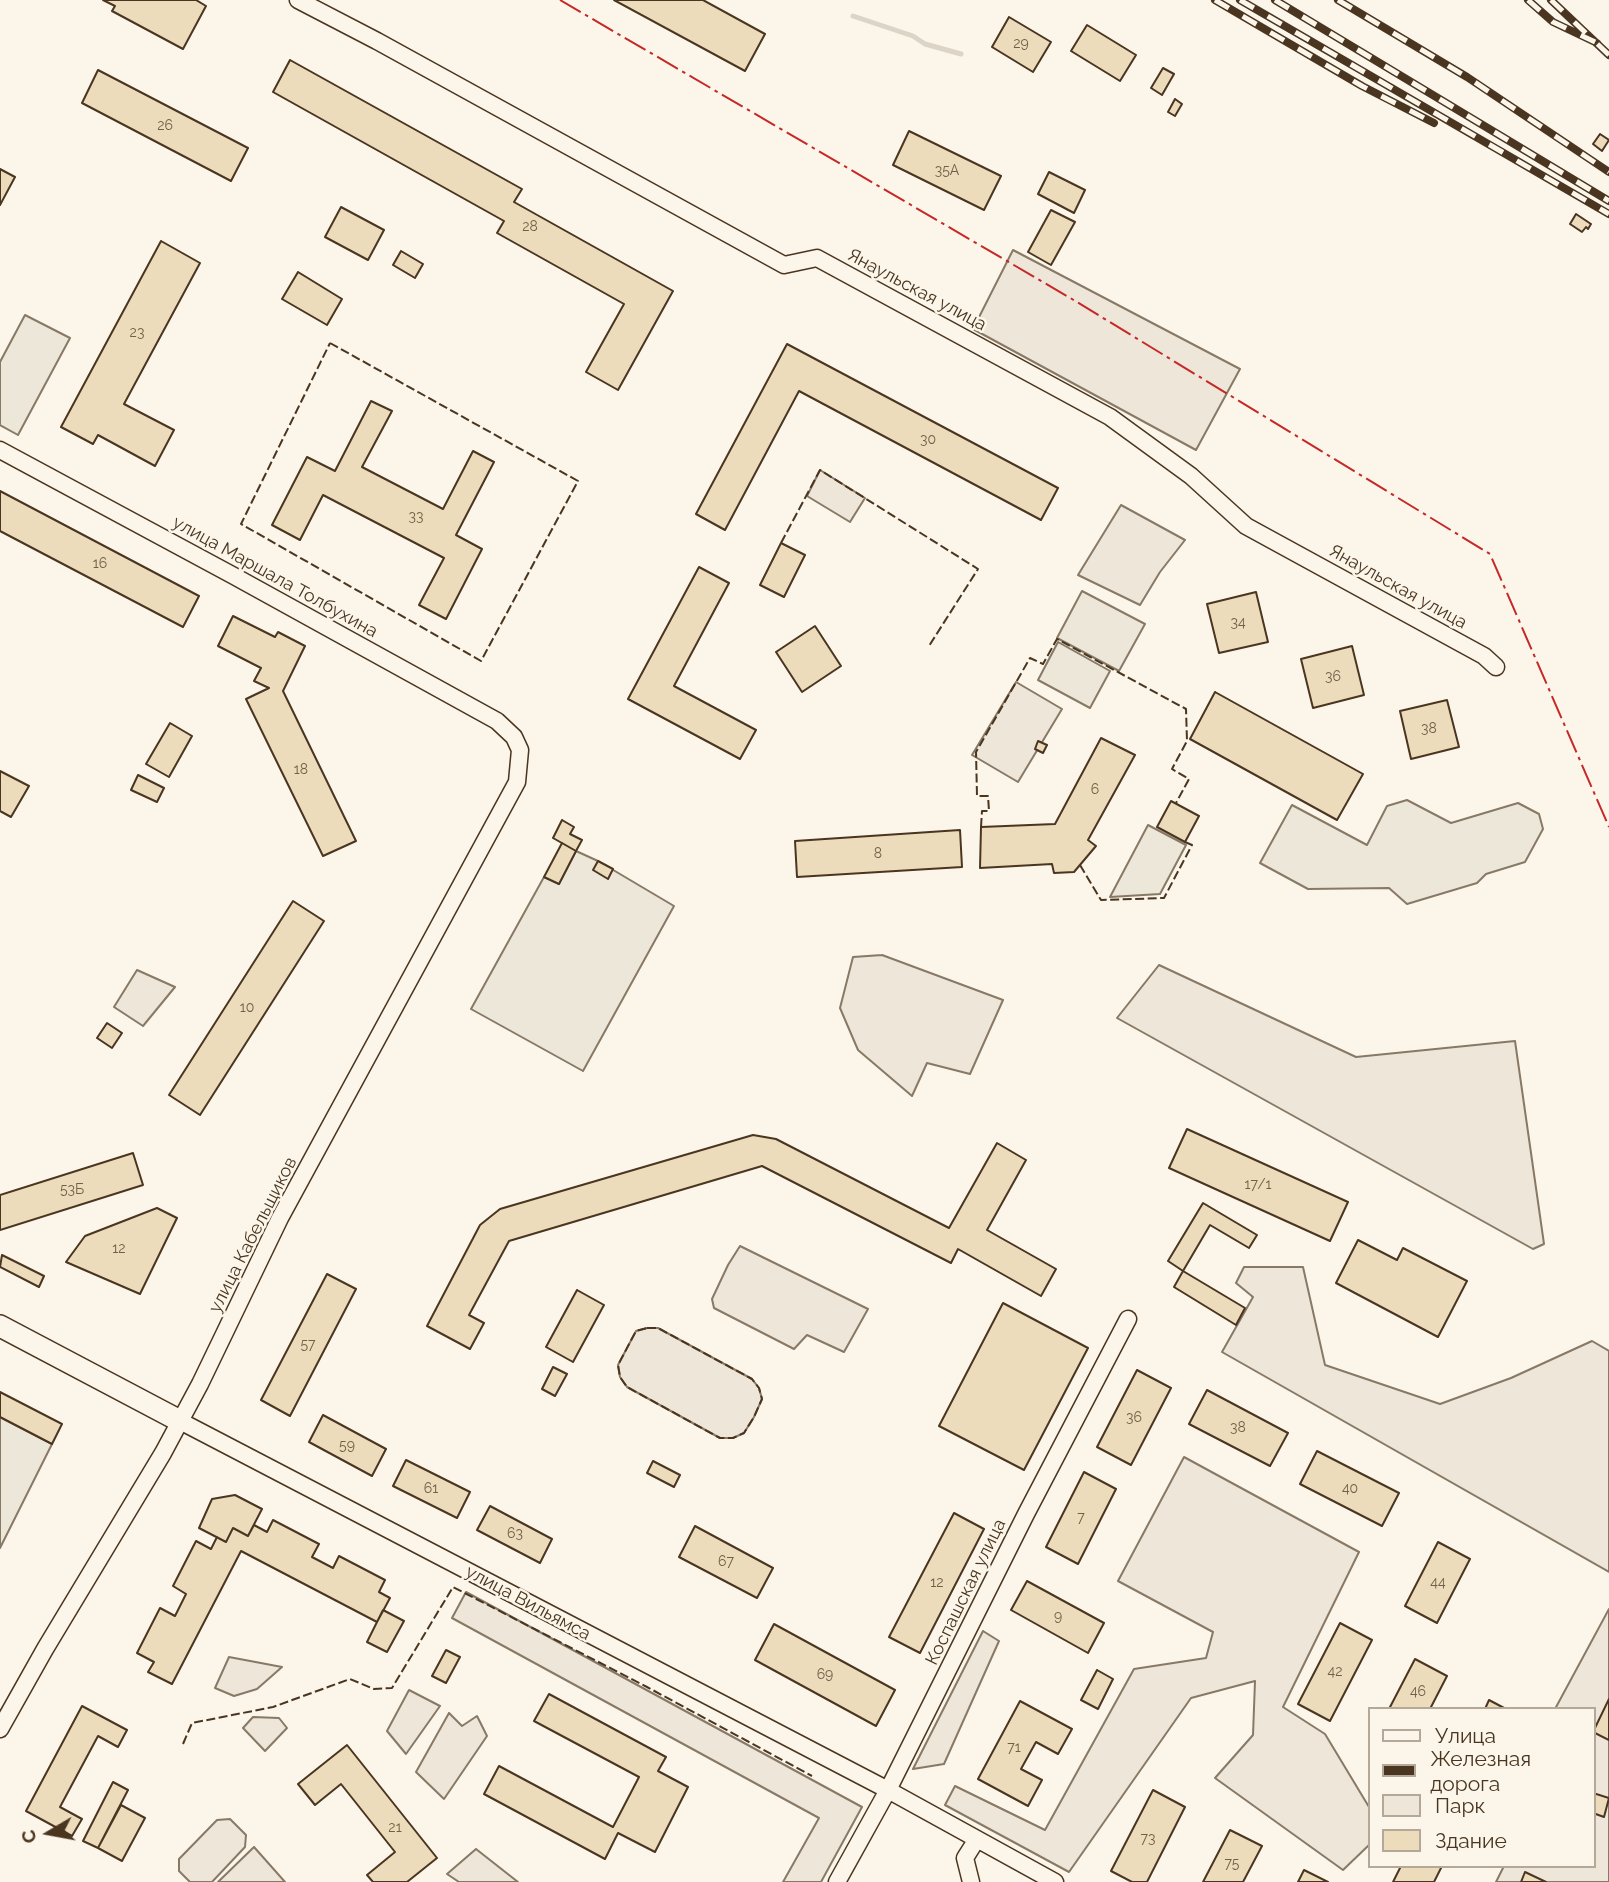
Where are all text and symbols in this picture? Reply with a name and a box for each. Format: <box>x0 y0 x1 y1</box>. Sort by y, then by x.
house number: 29 <box>1013 36 1029 52</box>
house number: 26 <box>157 118 173 134</box>
house number: 35А <box>935 163 959 179</box>
house number: 28 <box>522 219 538 235</box>
street label: Янаульская улица <box>844 244 990 336</box>
house number: 23 <box>130 325 144 341</box>
house number: 30 <box>920 432 936 448</box>
house number: 33 <box>409 509 423 525</box>
street label: улица Маршала Толбухина <box>169 511 381 643</box>
street label: Янаульская улица <box>1325 540 1471 634</box>
house number: 16 <box>93 556 107 572</box>
house number: 34 <box>1230 615 1246 631</box>
house number: 36 <box>1325 669 1341 685</box>
house number: 38 <box>1421 721 1437 737</box>
house number: 18 <box>294 762 308 778</box>
house number: 6 <box>1091 782 1099 798</box>
house number: 8 <box>874 846 882 862</box>
house number: 10 <box>240 1000 254 1016</box>
street label: улица Кабельщиков <box>204 1153 302 1317</box>
house number: 17/1 <box>1245 1177 1271 1193</box>
house number: 53Б <box>60 1182 84 1198</box>
house number: 12 <box>112 1241 126 1257</box>
house number: 57 <box>300 1337 316 1353</box>
house number: 36 <box>1126 1410 1142 1426</box>
house number: 38 <box>1230 1420 1246 1436</box>
house number: 59 <box>339 1438 355 1454</box>
house number: 61 <box>424 1481 438 1497</box>
house number: 40 <box>1342 1481 1358 1497</box>
house number: 7 <box>1077 1510 1085 1526</box>
street label: Коспашская улица <box>921 1515 1011 1669</box>
house number: 63 <box>507 1526 523 1542</box>
house number: 67 <box>718 1554 734 1570</box>
street label: улица Вильямса <box>462 1561 594 1645</box>
house number: 12 <box>930 1575 944 1591</box>
house number: 44 <box>1430 1575 1446 1591</box>
house number: 9 <box>1054 1609 1062 1625</box>
house number: 42 <box>1328 1664 1342 1680</box>
house number: 69 <box>817 1667 833 1683</box>
house number: 46 <box>1410 1684 1426 1700</box>
legend <box>1368 1707 1595 1868</box>
text: Улица <box>1435 1723 1496 1748</box>
house number: 71 <box>1007 1740 1021 1756</box>
text: Железная дорога <box>1430 1746 1531 1796</box>
text: Парк <box>1435 1793 1485 1818</box>
north arrow <box>14 1798 84 1868</box>
house number: 21 <box>388 1820 402 1836</box>
text: С <box>16 1828 40 1845</box>
text: Здание <box>1435 1828 1507 1853</box>
house number: 73 <box>1141 1831 1155 1847</box>
house number: 75 <box>1225 1856 1239 1872</box>

